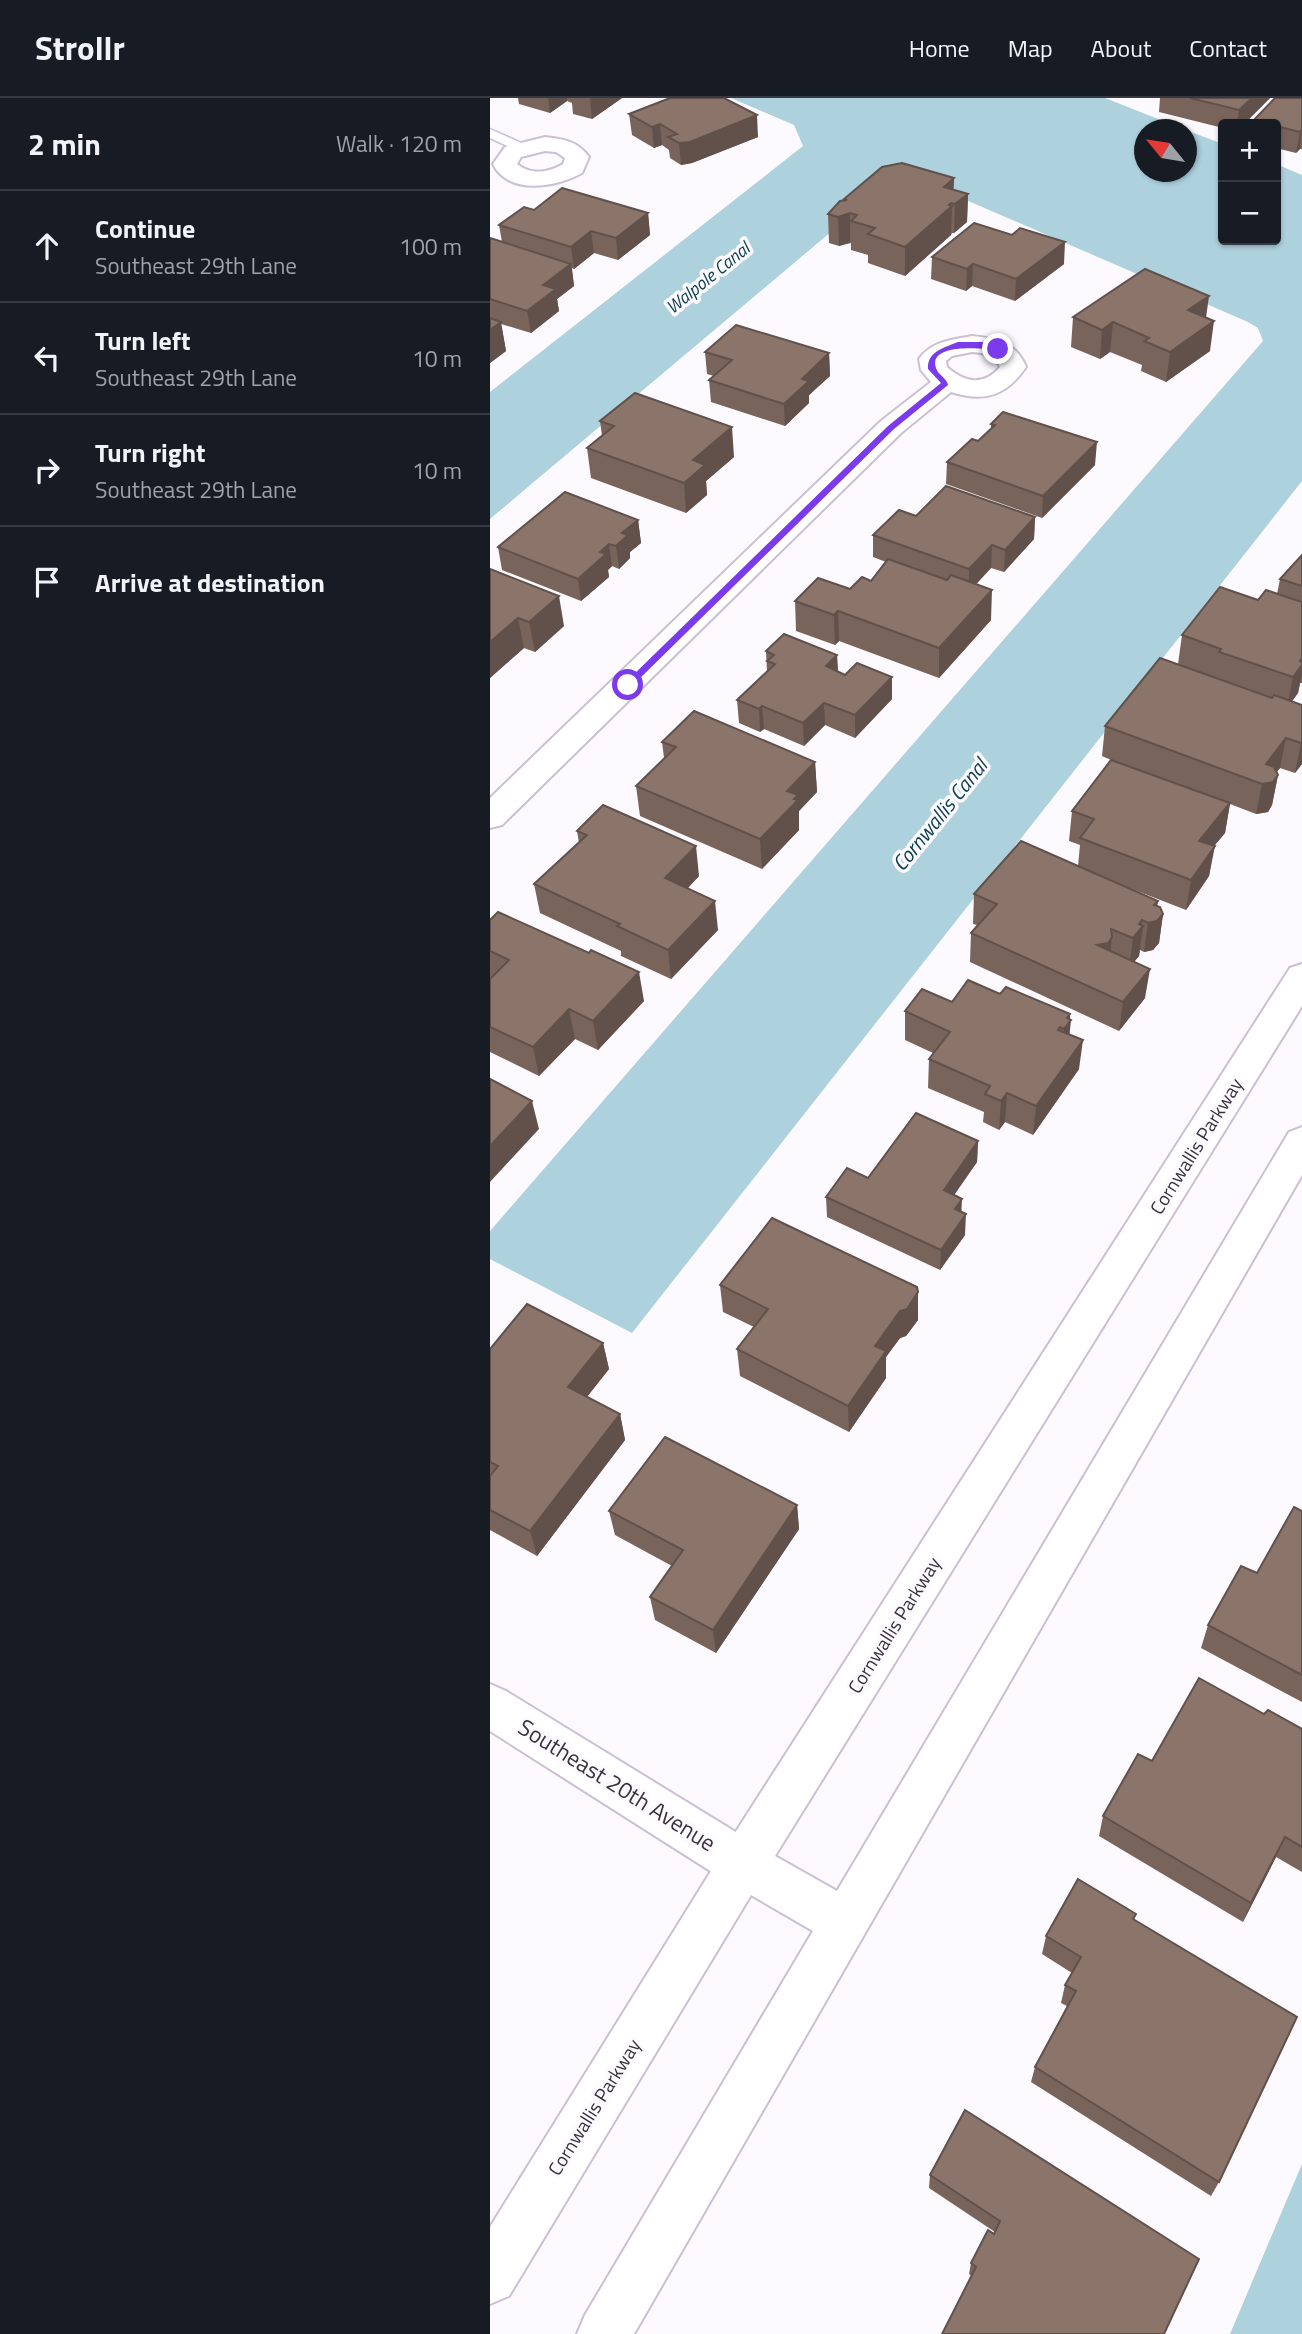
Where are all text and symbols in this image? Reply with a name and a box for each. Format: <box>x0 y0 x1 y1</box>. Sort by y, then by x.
text: Strollr <box>35 23 125 73</box>
text: Home <box>909 30 970 66</box>
text: Map <box>1008 30 1053 66</box>
text: About <box>1091 30 1151 66</box>
text: Contact <box>1189 30 1267 66</box>
north arrow <box>1134 119 1197 182</box>
map controls <box>1218 119 1281 245</box>
button: + <box>1218 119 1281 182</box>
text: 2 min <box>28 121 101 167</box>
text: Walk · 120 m <box>336 126 462 161</box>
button: − <box>1218 182 1281 245</box>
text: Continue <box>95 209 195 248</box>
icon: ahead <box>28 227 66 265</box>
text: 100 m <box>399 229 462 264</box>
water label: Walpole Canal <box>660 234 757 320</box>
text: Southeast 29th Lane <box>95 248 297 283</box>
text: Turn left <box>95 321 190 360</box>
route end <box>982 333 1013 364</box>
icon: left <box>28 339 66 377</box>
text: 10 m <box>412 341 462 376</box>
text: Southeast 29th Lane <box>95 360 297 395</box>
text: Turn right <box>95 433 206 472</box>
icon: right <box>28 451 66 489</box>
text: 10 m <box>412 453 462 488</box>
text: Southeast 29th Lane <box>95 472 297 507</box>
icon: arrive <box>28 563 66 601</box>
text: Arrive at destination <box>95 563 325 602</box>
route start <box>612 669 643 700</box>
water label: Cornwallis Canal <box>884 749 996 878</box>
street label: Cornwallis Parkway <box>1142 1072 1249 1220</box>
street label: Cornwallis Parkway <box>840 1551 947 1699</box>
street label: Southeast 20th Avenue <box>512 1709 723 1860</box>
street label: Cornwallis Parkway <box>540 2033 647 2181</box>

